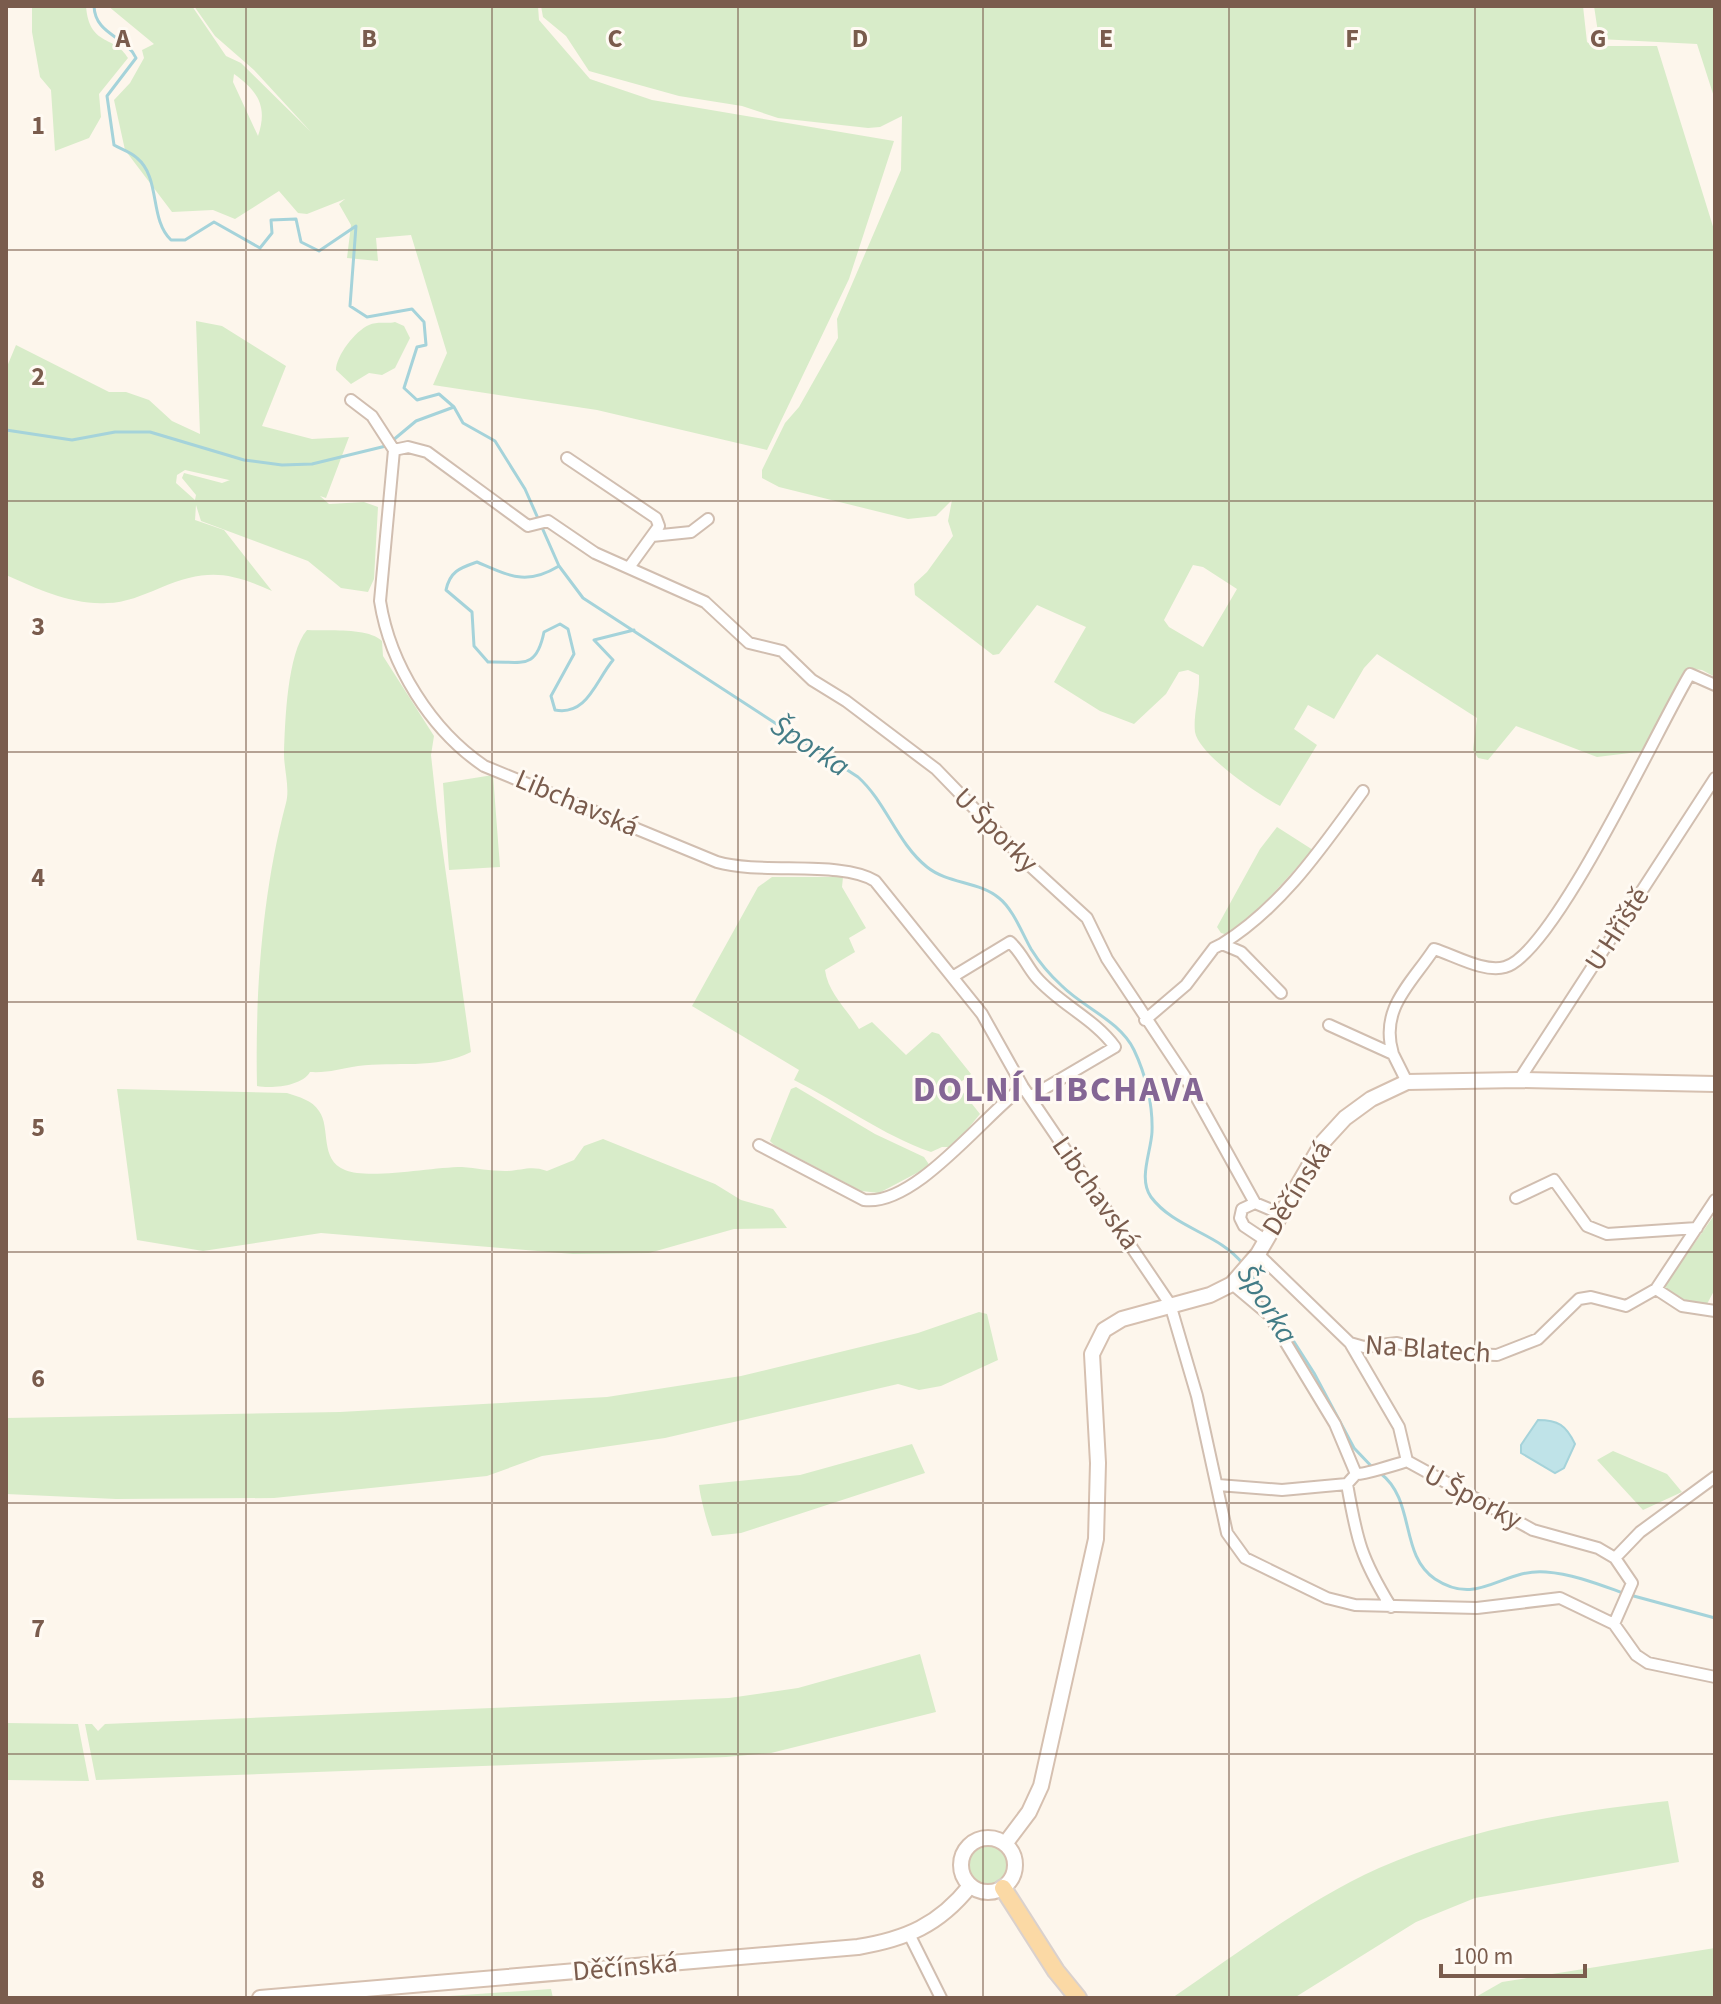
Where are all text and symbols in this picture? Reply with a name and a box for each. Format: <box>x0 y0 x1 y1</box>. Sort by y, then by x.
text: A <box>115 20 132 57</box>
text: B <box>361 20 377 57</box>
text: C <box>607 20 623 57</box>
text: D <box>852 20 868 57</box>
text: E <box>1099 20 1113 57</box>
text: F <box>1345 20 1359 57</box>
text: G <box>1590 20 1606 57</box>
text: 1 <box>31 107 45 144</box>
text: 2 <box>31 358 45 395</box>
text: 3 <box>31 608 45 645</box>
water label: Šporka <box>762 704 858 788</box>
street label: Libchavská <box>509 759 645 847</box>
street label: U Šporky <box>944 778 1048 882</box>
text: 4 <box>31 859 45 896</box>
street label: U Hřiště <box>1575 879 1659 979</box>
district label: DOLNÍ LIBCHAVA <box>913 1064 1205 1115</box>
text: 5 <box>31 1109 45 1146</box>
street label: Libchavská <box>1042 1128 1150 1258</box>
street label: Děčínská <box>1252 1133 1342 1243</box>
water label: Šporka <box>1226 1256 1308 1352</box>
street label: Na Blatech <box>1364 1325 1492 1373</box>
text: 6 <box>31 1360 45 1397</box>
street label: U Šporky <box>1417 1454 1529 1540</box>
text: 7 <box>31 1610 45 1647</box>
text: 8 <box>31 1861 45 1898</box>
scale bar <box>1441 1928 1585 1978</box>
text: 100 m <box>1453 1939 1513 1974</box>
street label: Děčínská <box>571 1942 679 1992</box>

